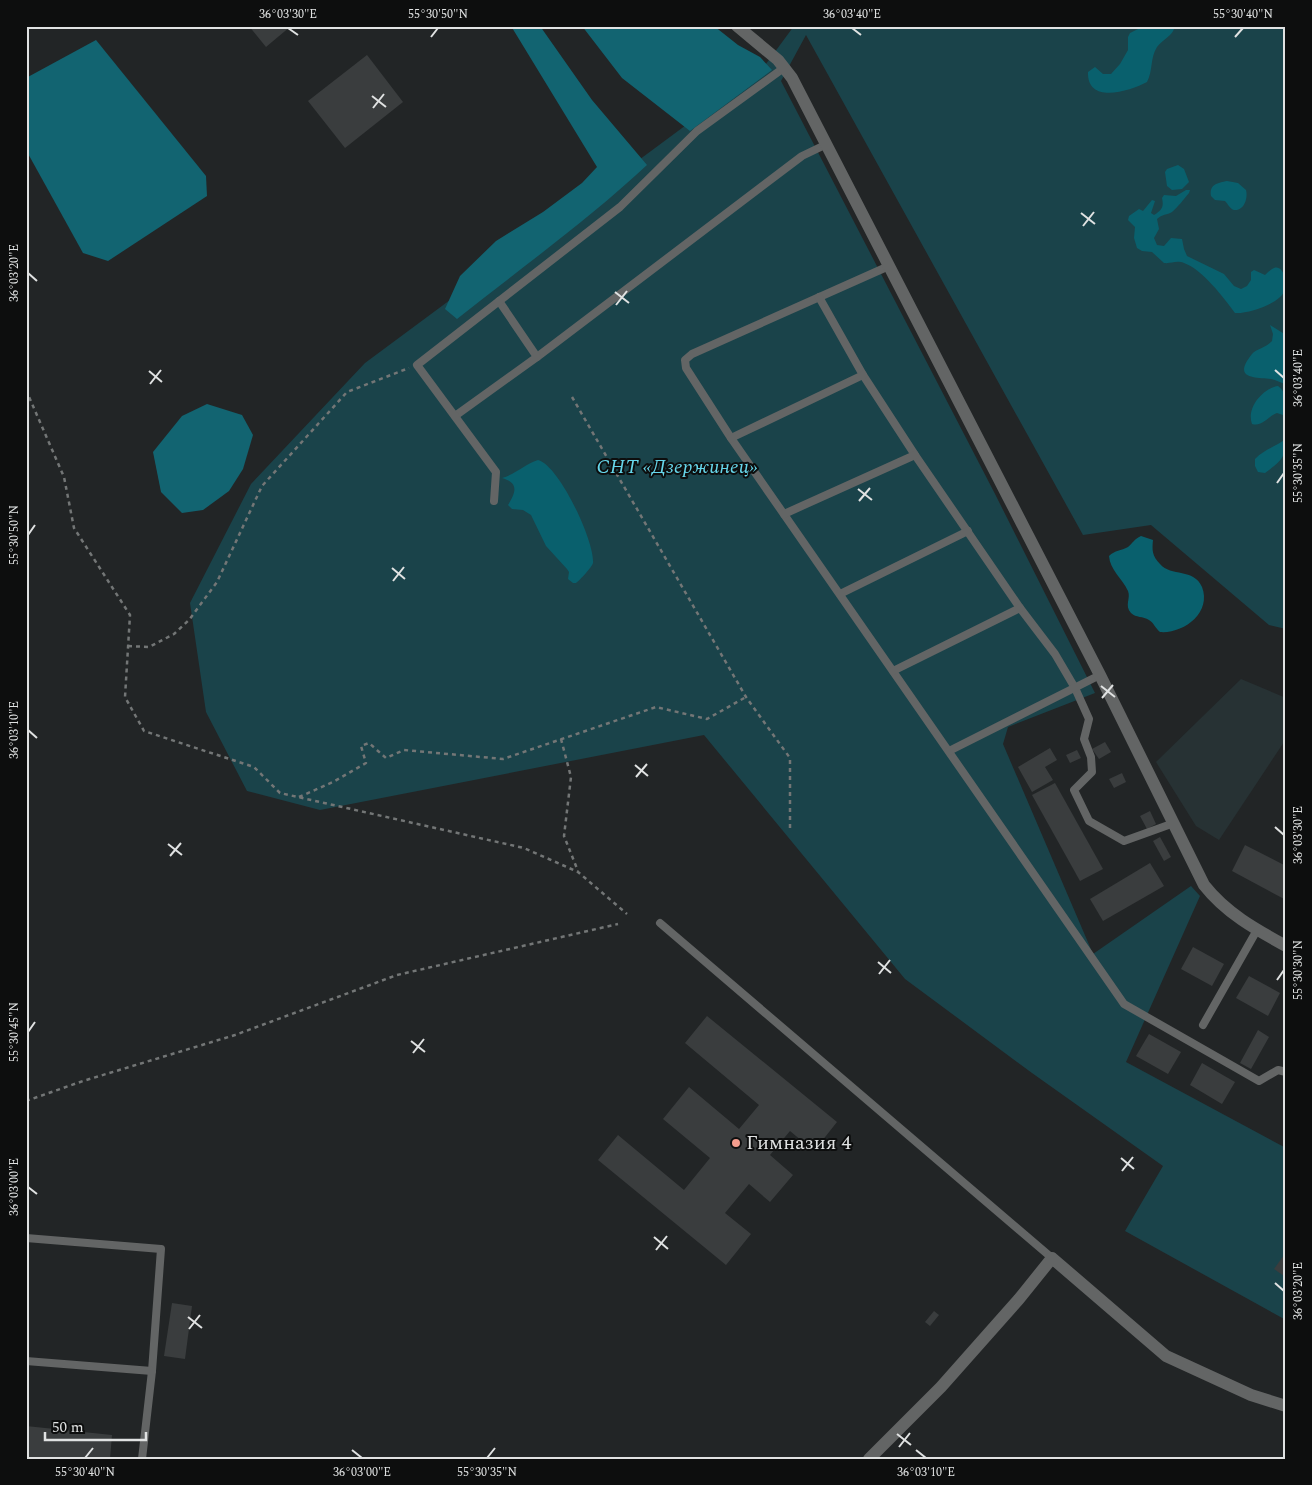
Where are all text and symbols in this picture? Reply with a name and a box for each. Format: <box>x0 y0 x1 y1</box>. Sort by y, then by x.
text: 36°03'30"E <box>259 5 317 24</box>
text: 55°30'50"N <box>408 5 468 24</box>
text: 36°03'40"E <box>823 5 881 24</box>
text: 55°30'40"N <box>1213 5 1273 24</box>
text: 36°03'20"E <box>5 244 24 302</box>
text: 36°03'40"E <box>1289 349 1308 407</box>
text: 55°30'35"N <box>1289 443 1308 503</box>
park label: СНТ «Дзержинец» <box>597 452 758 482</box>
text: 55°30'50"N <box>5 505 24 565</box>
text: 36°03'10"E <box>5 701 24 759</box>
text: 36°03'30"E <box>1289 806 1308 864</box>
text: 55°30'30"N <box>1289 940 1308 1000</box>
text: 55°30'45"N <box>5 1002 24 1062</box>
place label: Гимназия 4 <box>746 1128 851 1158</box>
marker: Гимназия 4 <box>730 1137 742 1149</box>
text: 36°03'00"E <box>5 1158 24 1216</box>
text: 36°03'20"E <box>1289 1262 1308 1320</box>
scale bar <box>45 1410 146 1442</box>
text: 50 m <box>52 1416 84 1439</box>
text: 55°30'40"N <box>55 1463 115 1482</box>
text: 36°03'00"E <box>333 1463 391 1482</box>
text: 55°30'35"N <box>457 1463 517 1482</box>
text: 36°03'10"E <box>897 1463 955 1482</box>

